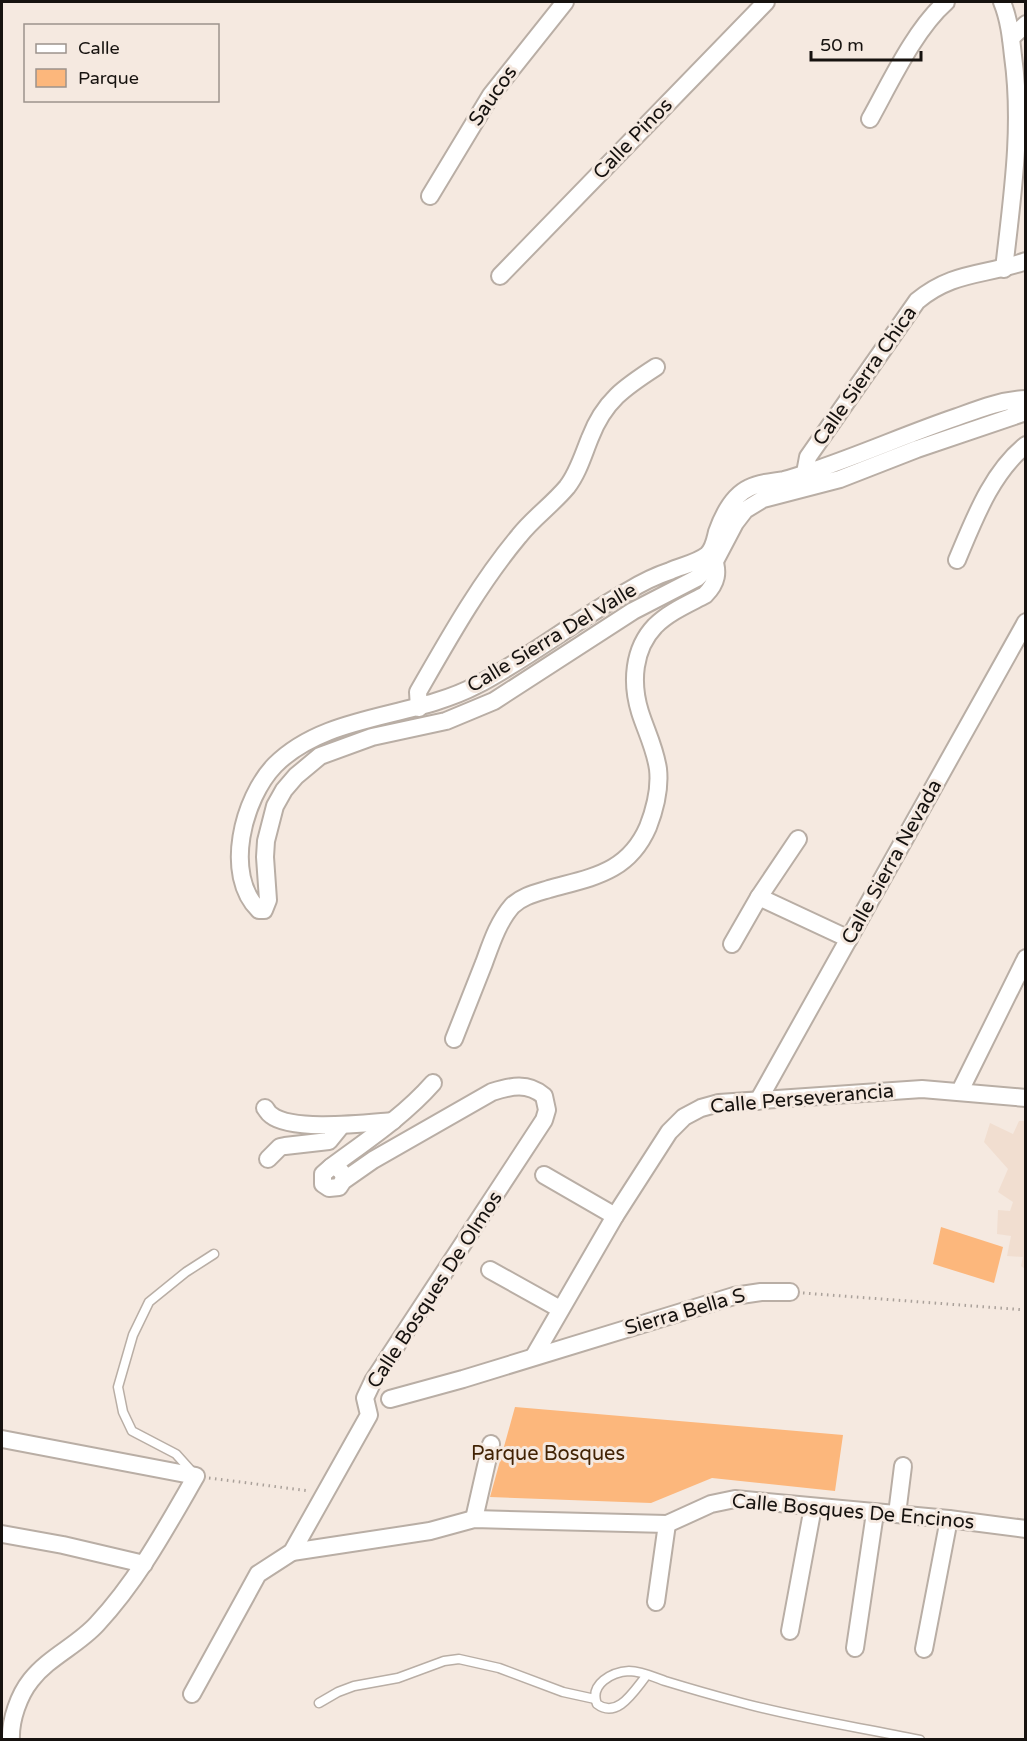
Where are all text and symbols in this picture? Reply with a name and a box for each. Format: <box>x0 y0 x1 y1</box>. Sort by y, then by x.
legend <box>24 24 219 102</box>
scale bar <box>811 24 920 62</box>
text: 50 m <box>820 34 864 56</box>
text: Calle <box>78 37 120 59</box>
street label: Saucos <box>464 61 522 131</box>
text: Parque <box>78 67 139 89</box>
street label: Calle Pinos <box>588 93 678 185</box>
street label: Calle Sierra Chica <box>808 302 922 450</box>
street label: Calle Sierra Del Valle <box>463 578 641 698</box>
street label: Calle Sierra Nevada <box>837 776 947 948</box>
street label: Calle Perseverancia <box>709 1079 895 1119</box>
street label: Calle Bosques De Olmos <box>362 1187 508 1393</box>
street label: Sierra Bella S <box>622 1283 748 1341</box>
park label: Parque Bosques <box>471 1442 625 1466</box>
street label: Calle Bosques De Encinos <box>731 1489 975 1535</box>

